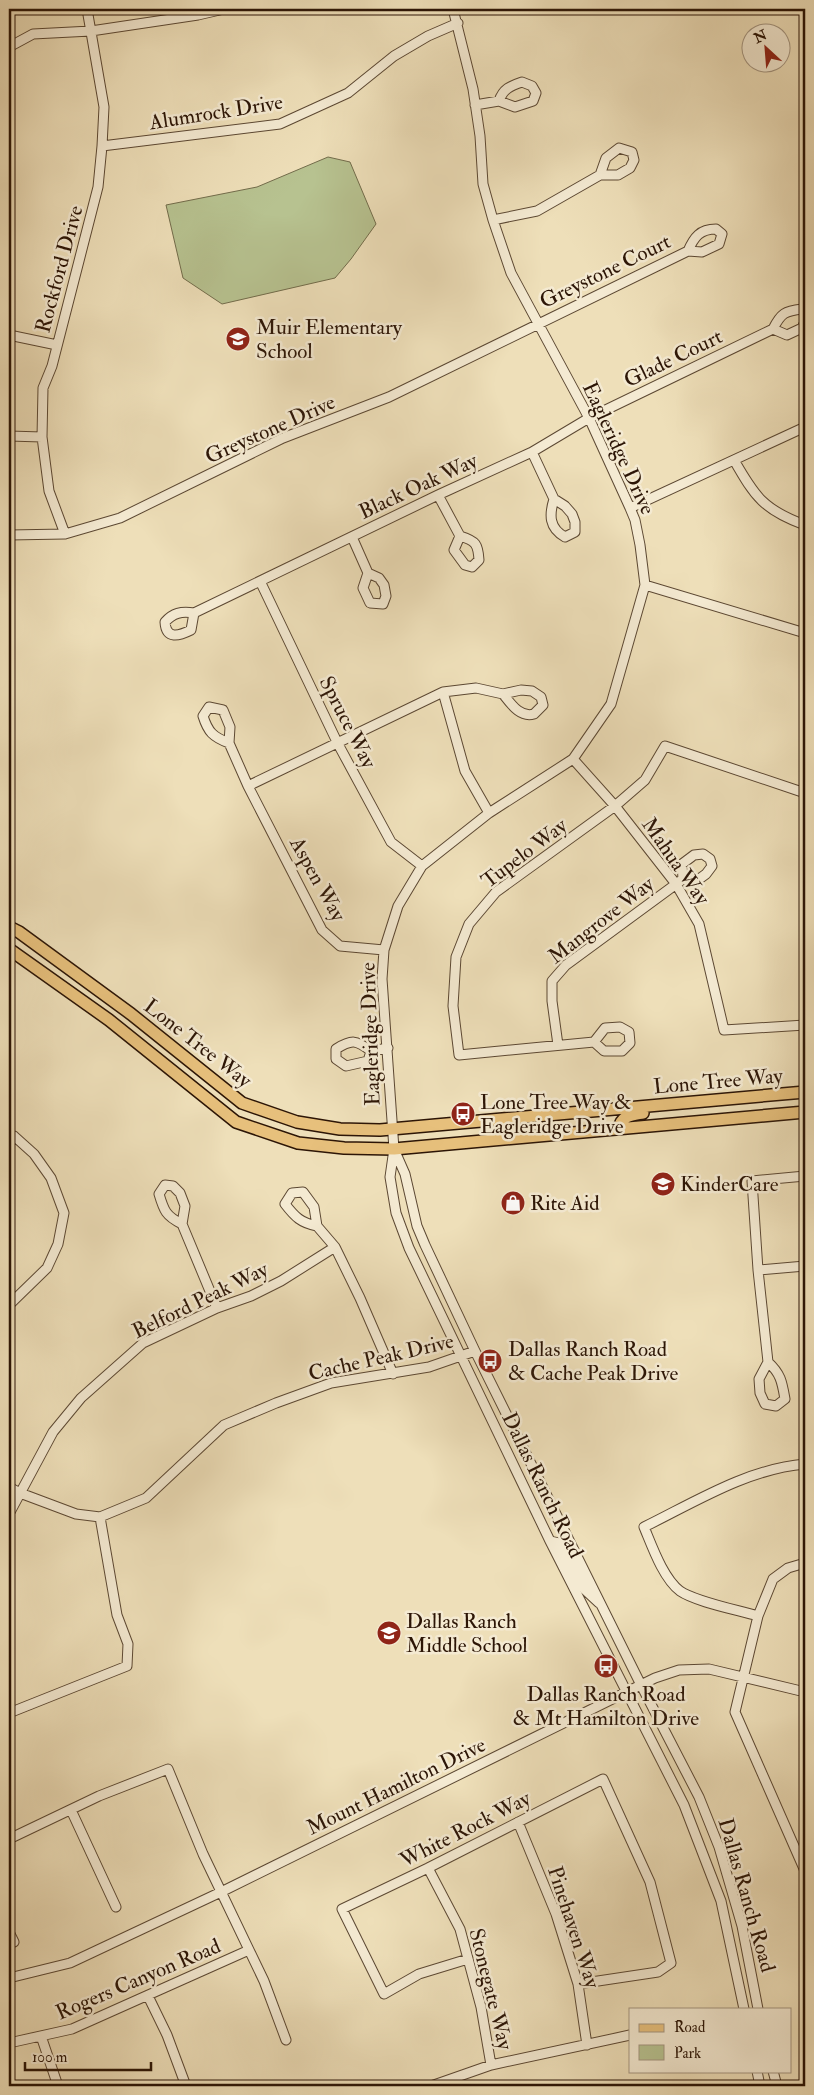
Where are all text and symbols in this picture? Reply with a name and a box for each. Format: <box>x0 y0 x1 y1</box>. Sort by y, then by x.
north arrow <box>742 22 792 72</box>
text: N <box>750 26 770 48</box>
street label: Alumrock Drive <box>146 89 285 137</box>
street label: Rockford Drive <box>30 202 89 336</box>
street label: Greystone Court <box>535 228 675 315</box>
place label: Muir Elementary School <box>256 314 403 365</box>
street label: Glade Court <box>620 323 727 394</box>
school or university icon: Muir Elementary School <box>225 326 251 352</box>
street label: Eagleridge Drive <box>576 378 661 519</box>
street label: Greystone Drive <box>201 389 340 470</box>
street label: Black Oak Way <box>354 447 483 526</box>
street label: Spruce Way <box>313 672 383 773</box>
street label: Tupelo Way <box>476 812 573 894</box>
street label: Mahua Way <box>636 812 716 911</box>
street label: Aspen Way <box>283 831 352 927</box>
street label: Mangrove Way <box>543 870 660 970</box>
street label: Eagleridge Drive <box>354 962 386 1106</box>
street label: Lone Tree Way <box>138 993 258 1094</box>
street label: Lone Tree Way <box>652 1062 785 1101</box>
place label: Lone Tree Way & Eagleridge Drive <box>480 1089 632 1140</box>
bus stop icon: Lone Tree Way & Eagleridge Drive <box>450 1101 476 1127</box>
school or university icon: KinderCare <box>650 1171 676 1197</box>
place label: KinderCare <box>680 1171 779 1198</box>
shop icon: Rite Aid <box>500 1190 526 1216</box>
place label: Rite Aid <box>530 1190 600 1217</box>
street label: Belford Peak Way <box>128 1256 273 1345</box>
street label: Cache Peak Drive <box>306 1328 457 1387</box>
place label: Dallas Ranch Road & Cache Peak Drive <box>508 1336 679 1387</box>
bus stop icon: Dallas Ranch Road & Cache Peak Drive <box>477 1348 503 1374</box>
street label: Dallas Ranch Road <box>496 1408 590 1563</box>
place label: Dallas Ranch Middle School <box>406 1608 528 1659</box>
school or university icon: Dallas Ranch Middle School <box>376 1620 402 1646</box>
bus stop icon: Dallas Ranch Road & Mt Hamilton Drive <box>593 1653 619 1679</box>
place label: Dallas Ranch Road & Mt Hamilton Drive <box>513 1681 699 1732</box>
street label: Mount Hamilton Drive <box>302 1731 490 1842</box>
street label: White Rock Way <box>394 1785 536 1874</box>
street label: Dallas Ranch Road <box>712 1815 782 1976</box>
street label: Pinehaven Way <box>541 1863 606 1992</box>
street label: Stonegate Way <box>462 1926 519 2053</box>
street label: Rogers Canyon Road <box>52 1932 225 2026</box>
legend <box>629 2008 792 2072</box>
text: Road <box>674 2018 706 2037</box>
scale bar <box>25 2040 151 2072</box>
text: Park <box>674 2044 701 2063</box>
text: 100 m <box>32 2048 68 2067</box>

